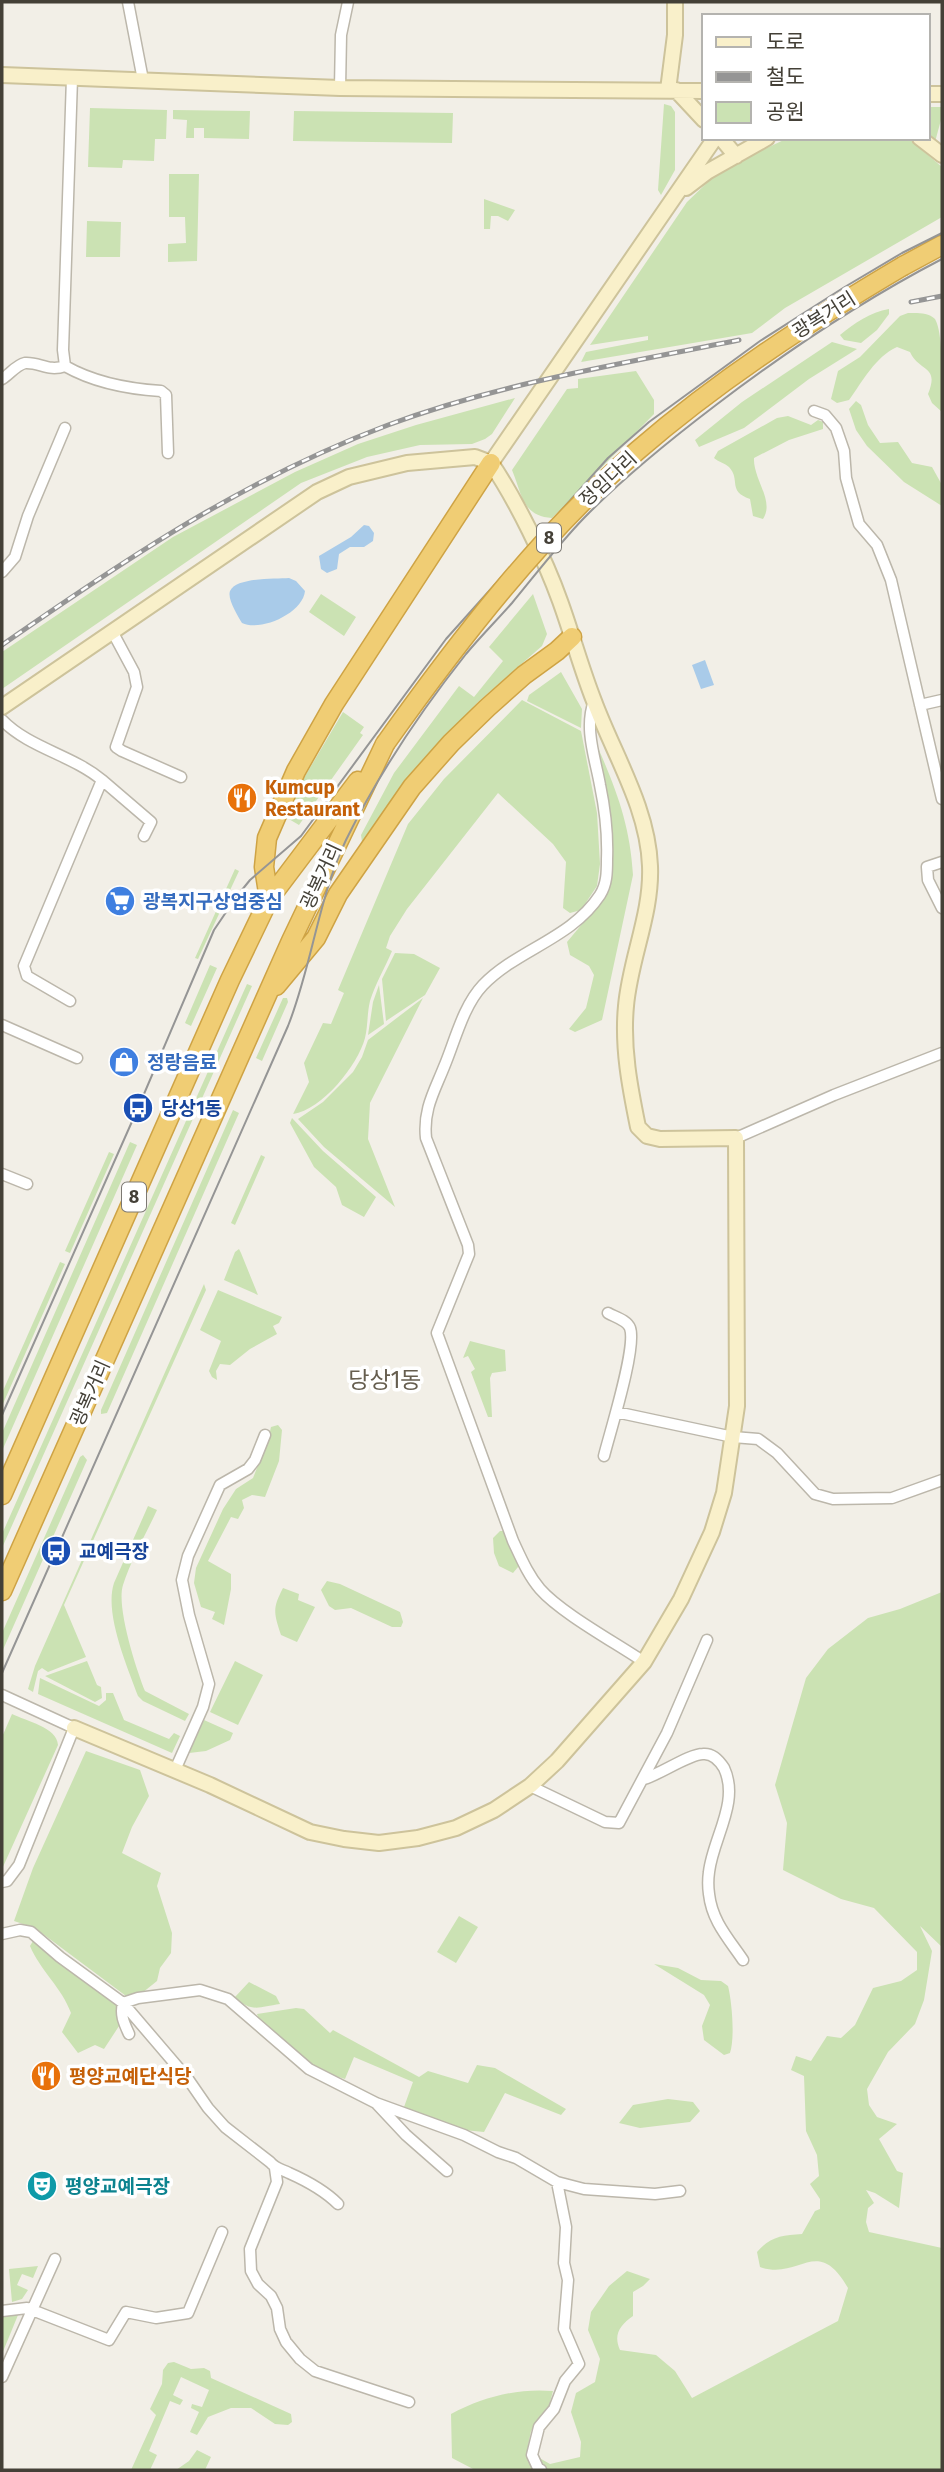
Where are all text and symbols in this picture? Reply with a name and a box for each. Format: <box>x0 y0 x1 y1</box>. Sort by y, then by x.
legend <box>702 14 930 140</box>
text: 도로 <box>766 29 805 55</box>
text: 철도 <box>766 64 805 90</box>
text: 공원 <box>766 99 805 125</box>
street label: 광복거리 <box>788 287 860 343</box>
street label: 정임다리 <box>575 447 641 511</box>
road number: 8 <box>537 524 561 552</box>
place label: Kumcup Restaurant <box>265 776 361 821</box>
restaurant icon: Kumcup Restaurant <box>225 781 259 815</box>
street label: 광복거리 <box>296 839 346 913</box>
supermarket icon: 광복지구상업중심 <box>103 884 137 918</box>
place label: 광복지구상업중심 <box>143 890 283 913</box>
shop icon: 정랑음료 <box>107 1045 141 1079</box>
place label: 정랑음료 <box>147 1051 217 1074</box>
bus stop icon: 당상1동 <box>121 1091 155 1125</box>
place label: 당상1동 <box>161 1097 222 1120</box>
road number: 8 <box>122 1182 146 1212</box>
street label: 광복거리 <box>65 1356 115 1430</box>
district label: 당상1동 <box>348 1366 422 1394</box>
bus stop icon: 교예극장 <box>39 1534 73 1568</box>
place label: 교예극장 <box>79 1540 149 1563</box>
restaurant icon: 평양교예단식당 <box>29 2059 63 2093</box>
place label: 평양교예단식당 <box>69 2065 192 2088</box>
theatre icon: 평양교예극장 <box>25 2169 59 2203</box>
place label: 평양교예극장 <box>65 2175 170 2198</box>

